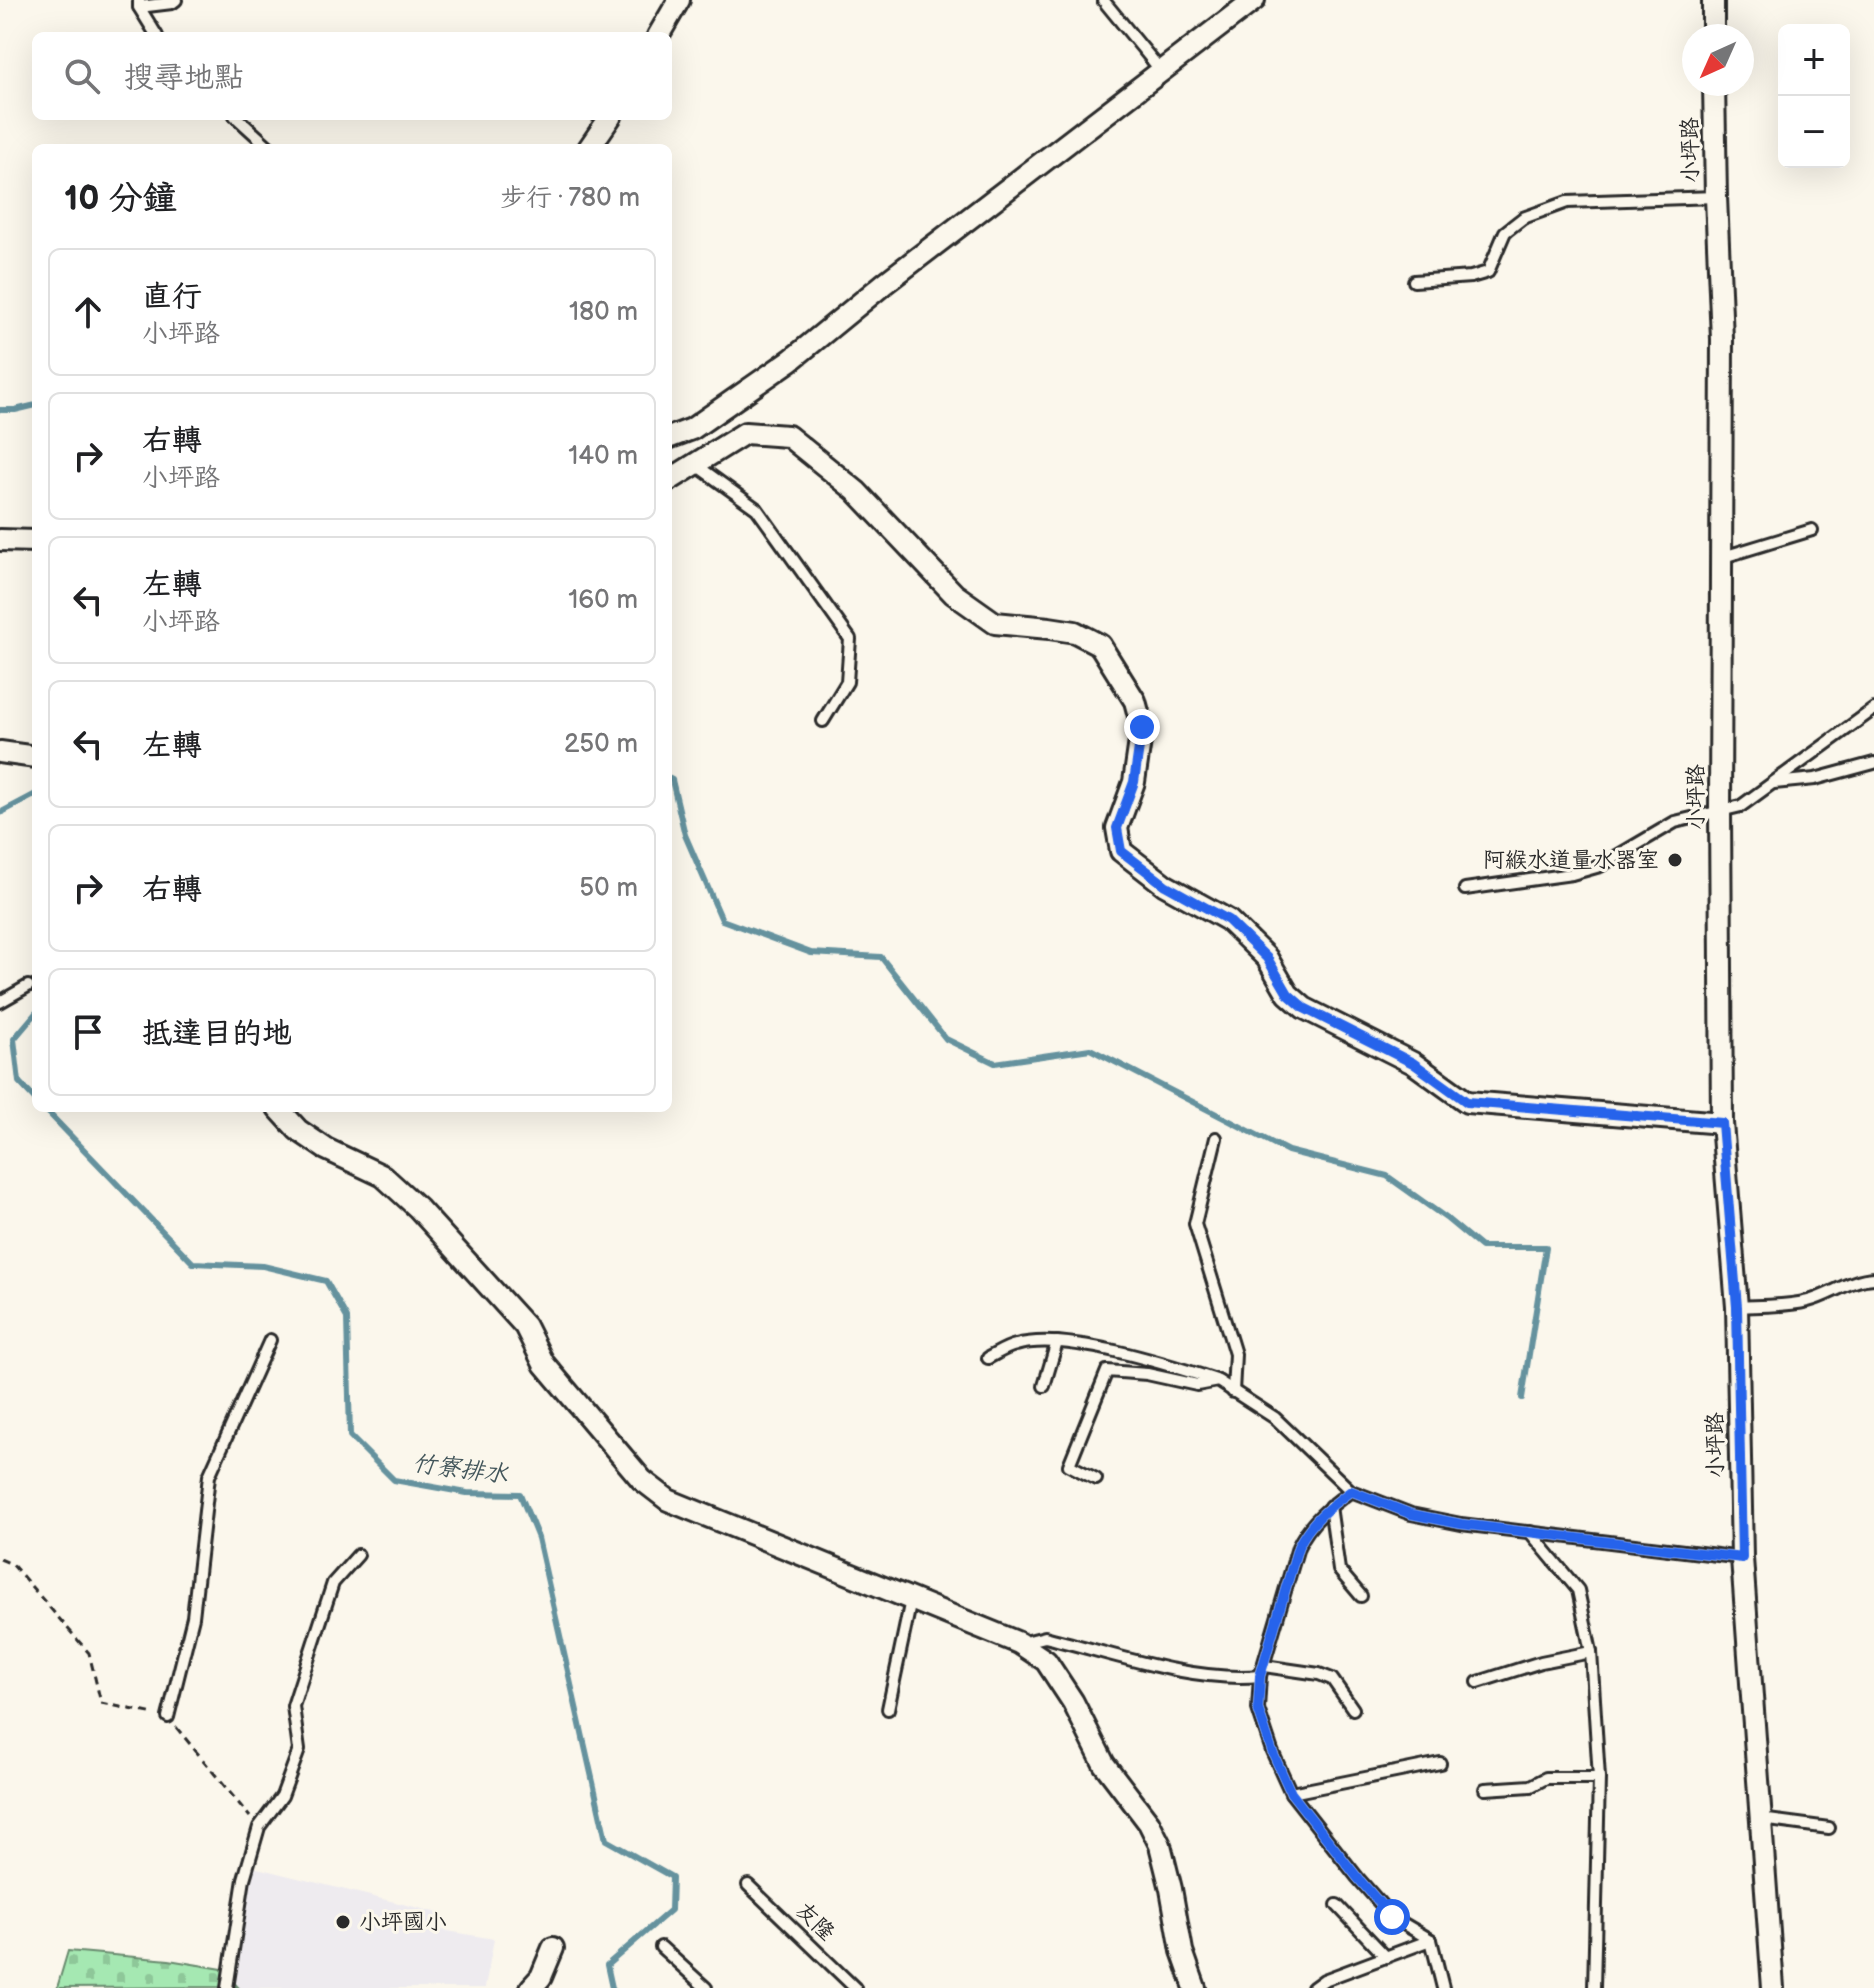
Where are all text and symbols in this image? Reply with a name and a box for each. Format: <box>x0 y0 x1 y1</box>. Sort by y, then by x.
north arrow <box>1682 24 1754 96</box>
map controls <box>1778 24 1850 168</box>
button: + <box>1778 24 1850 96</box>
search box <box>32 32 672 120</box>
icon: search <box>60 54 104 98</box>
text: 搜尋地點 <box>124 60 244 96</box>
button: − <box>1778 96 1850 168</box>
street label: 小坪路 <box>1677 117 1705 183</box>
text: 10 分鐘 <box>64 178 177 219</box>
text: 步行 · 780 m <box>500 183 640 214</box>
text: 直行 <box>142 279 202 315</box>
icon: ahead <box>66 290 110 334</box>
text: 180 m <box>569 297 638 328</box>
text: 小坪路 <box>142 319 220 350</box>
text: 右轉 <box>142 423 202 459</box>
icon: right <box>66 434 110 478</box>
text: 140 m <box>568 441 638 472</box>
text: 小坪路 <box>142 463 220 494</box>
text: 左轉 <box>142 567 202 603</box>
icon: left <box>66 578 110 622</box>
text: 160 m <box>568 585 638 616</box>
text: 小坪路 <box>142 607 220 638</box>
route end <box>1124 709 1160 745</box>
icon: left <box>66 722 110 766</box>
text: 左轉 <box>142 728 202 764</box>
text: 250 m <box>564 729 638 760</box>
street label: 小坪路 <box>1683 764 1710 830</box>
place label: 阿緱水道量水器室 <box>1483 847 1659 874</box>
marker: 阿緱水道量水器室 <box>1666 851 1684 869</box>
icon: right <box>66 866 110 910</box>
text: 右轉 <box>142 872 202 908</box>
text: 50 m <box>579 873 638 904</box>
icon: arrive <box>66 1010 110 1054</box>
text: 抵達目的地 <box>142 1016 292 1052</box>
street label: 小坪路 <box>1702 1412 1730 1478</box>
water label: 竹寮排水 <box>411 1449 510 1489</box>
street label: 友隆 <box>790 1897 840 1947</box>
route start <box>1374 1899 1410 1935</box>
place label: 小坪國小 <box>359 1909 447 1936</box>
marker: 小坪國小 <box>334 1913 352 1931</box>

